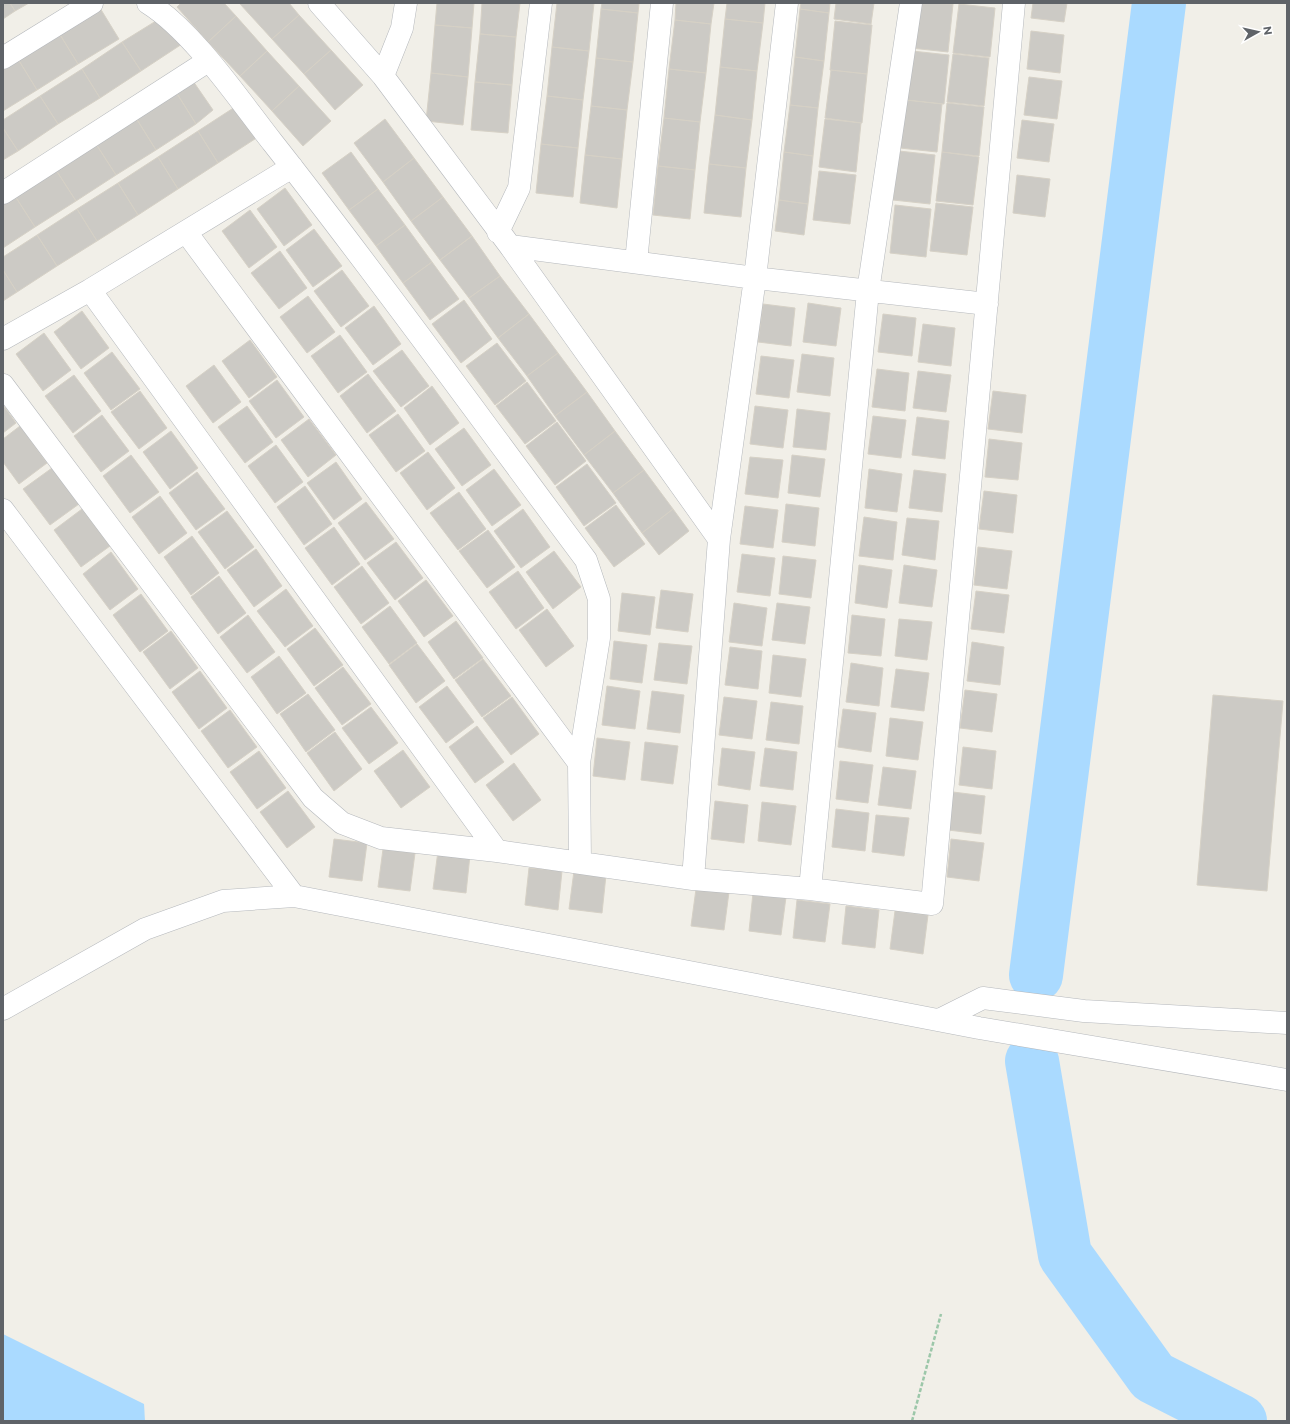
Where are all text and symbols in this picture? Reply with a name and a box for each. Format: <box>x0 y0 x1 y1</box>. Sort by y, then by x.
north arrow <box>1238 12 1278 52</box>
text: N <box>1260 25 1275 36</box>

